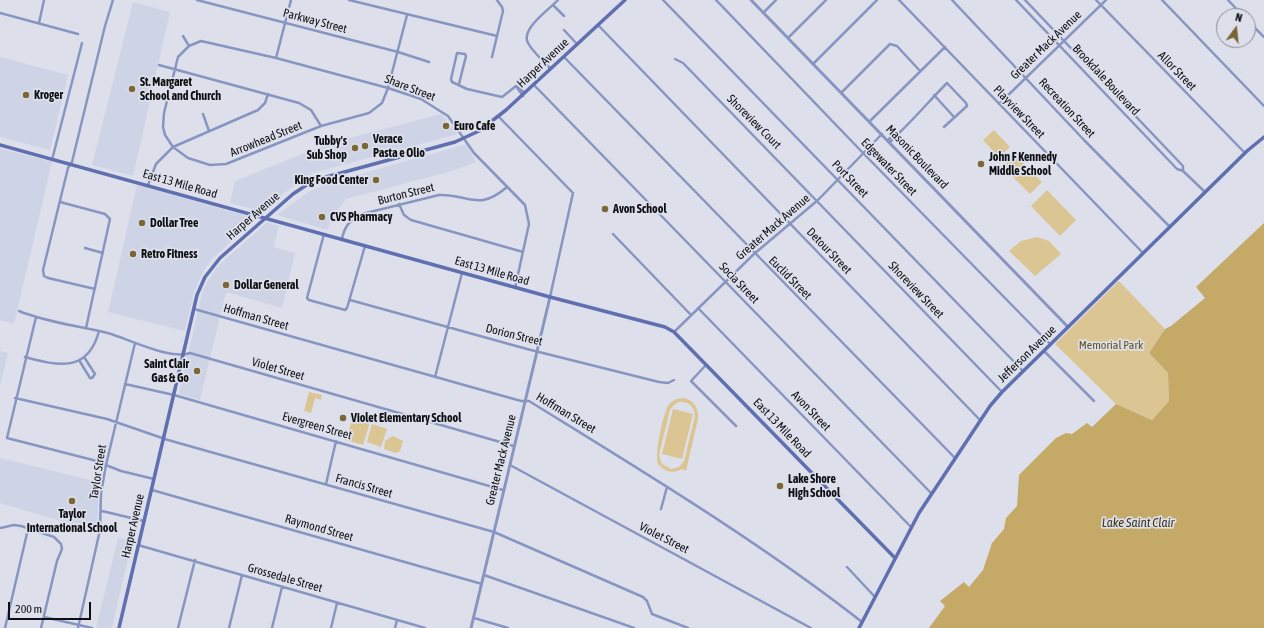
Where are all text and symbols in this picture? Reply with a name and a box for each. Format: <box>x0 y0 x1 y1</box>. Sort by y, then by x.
street label: Parkway Street <box>281 6 349 36</box>
street label: Greater Mack Avenue <box>1008 7 1084 83</box>
north arrow <box>1216 8 1256 48</box>
text: N <box>1234 11 1244 24</box>
street label: Harper Avenue <box>514 35 572 91</box>
street label: Brookdale Boulevard <box>1069 41 1143 119</box>
street label: Allor Street <box>1155 48 1199 94</box>
street label: Share Street <box>382 72 438 104</box>
place label: St. Margaret School and Church <box>140 75 221 103</box>
street label: Recreation Street <box>1036 75 1098 141</box>
street label: Playview Street <box>990 83 1048 141</box>
marker: St. Margaret School and Church <box>127 84 137 94</box>
place label: Kroger <box>34 88 63 102</box>
marker: Kroger <box>21 90 31 100</box>
street label: Shoreview Court <box>724 92 784 152</box>
street label: Arrowhead Street <box>228 118 304 160</box>
place label: Euro Cafe <box>454 119 495 133</box>
marker: Euro Cafe <box>441 121 451 131</box>
street label: Masonic Boulevard <box>883 122 951 192</box>
place label: Verace Pasta e Olio <box>373 132 425 160</box>
place label: Tubby's Sub Shop <box>307 134 347 162</box>
street label: Edgewater Street <box>858 135 920 199</box>
marker: Verace Pasta e Olio <box>360 141 370 151</box>
marker: Tubby's Sub Shop <box>350 143 360 153</box>
place label: John F Kennedy Middle School <box>989 150 1057 178</box>
street label: Port Street <box>829 157 871 201</box>
marker: John F Kennedy Middle School <box>976 159 986 169</box>
street label: East 13 Mile Road <box>141 166 219 202</box>
place label: King Food Center <box>295 173 368 187</box>
marker: King Food Center <box>371 175 381 185</box>
street label: Burton Street <box>376 180 436 208</box>
street label: Harper Avenue <box>224 189 282 243</box>
street label: Greater Mack Avenue <box>733 191 813 263</box>
place label: Avon School <box>613 202 667 216</box>
marker: Avon School <box>600 204 610 214</box>
place label: CVS Pharmacy <box>330 210 392 224</box>
marker: CVS Pharmacy <box>317 212 327 222</box>
place label: Dollar Tree <box>150 216 198 230</box>
marker: Dollar Tree <box>137 218 147 228</box>
street label: Detour Street <box>804 225 854 277</box>
place label: Retro Fitness <box>141 247 198 261</box>
marker: Retro Fitness <box>128 249 138 259</box>
street label: East 13 Mile Road <box>453 253 531 289</box>
street label: Euclid Street <box>765 253 815 303</box>
street label: Socia Street <box>716 259 762 307</box>
street label: Shoreview Street <box>885 259 947 321</box>
place label: Dollar General <box>234 278 299 292</box>
marker: Dollar General <box>221 280 231 290</box>
street label: Hoffman Street <box>222 301 290 333</box>
street label: Dorion Street <box>484 321 544 349</box>
street label: Jefferson Avenue <box>995 323 1059 385</box>
park label: Memorial Park <box>1079 338 1143 352</box>
street label: Violet Street <box>250 355 306 383</box>
place label: Saint Clair Gas & Go <box>144 357 189 385</box>
marker: Saint Clair Gas & Go <box>192 366 202 376</box>
street label: Avon Street <box>788 388 834 434</box>
street label: Hoffman Street <box>534 390 598 436</box>
street label: East 13 Mile Road <box>750 395 814 461</box>
street label: Evergreen Street <box>280 409 354 443</box>
place label: Violet Elementary School <box>351 411 461 425</box>
marker: Violet Elementary School <box>338 413 348 423</box>
street label: Greater Mack Avenue <box>483 413 519 507</box>
street label: Taylor Street <box>87 444 109 500</box>
street label: Francis Street <box>334 471 394 501</box>
place label: Lake Shore High School <box>788 472 840 500</box>
marker: Lake Shore High School <box>775 481 785 491</box>
street label: Harper Avenue <box>119 492 147 560</box>
marker: Taylor International School <box>67 496 77 506</box>
place label: Taylor International School <box>27 507 117 535</box>
street label: Raymond Street <box>283 511 355 545</box>
water label: Lake Saint Clair <box>1102 515 1174 531</box>
street label: Violet Street <box>637 519 691 557</box>
street label: Grossedale Street <box>246 560 324 596</box>
scale bar <box>10 594 93 620</box>
text: 200 m <box>15 602 42 616</box>

